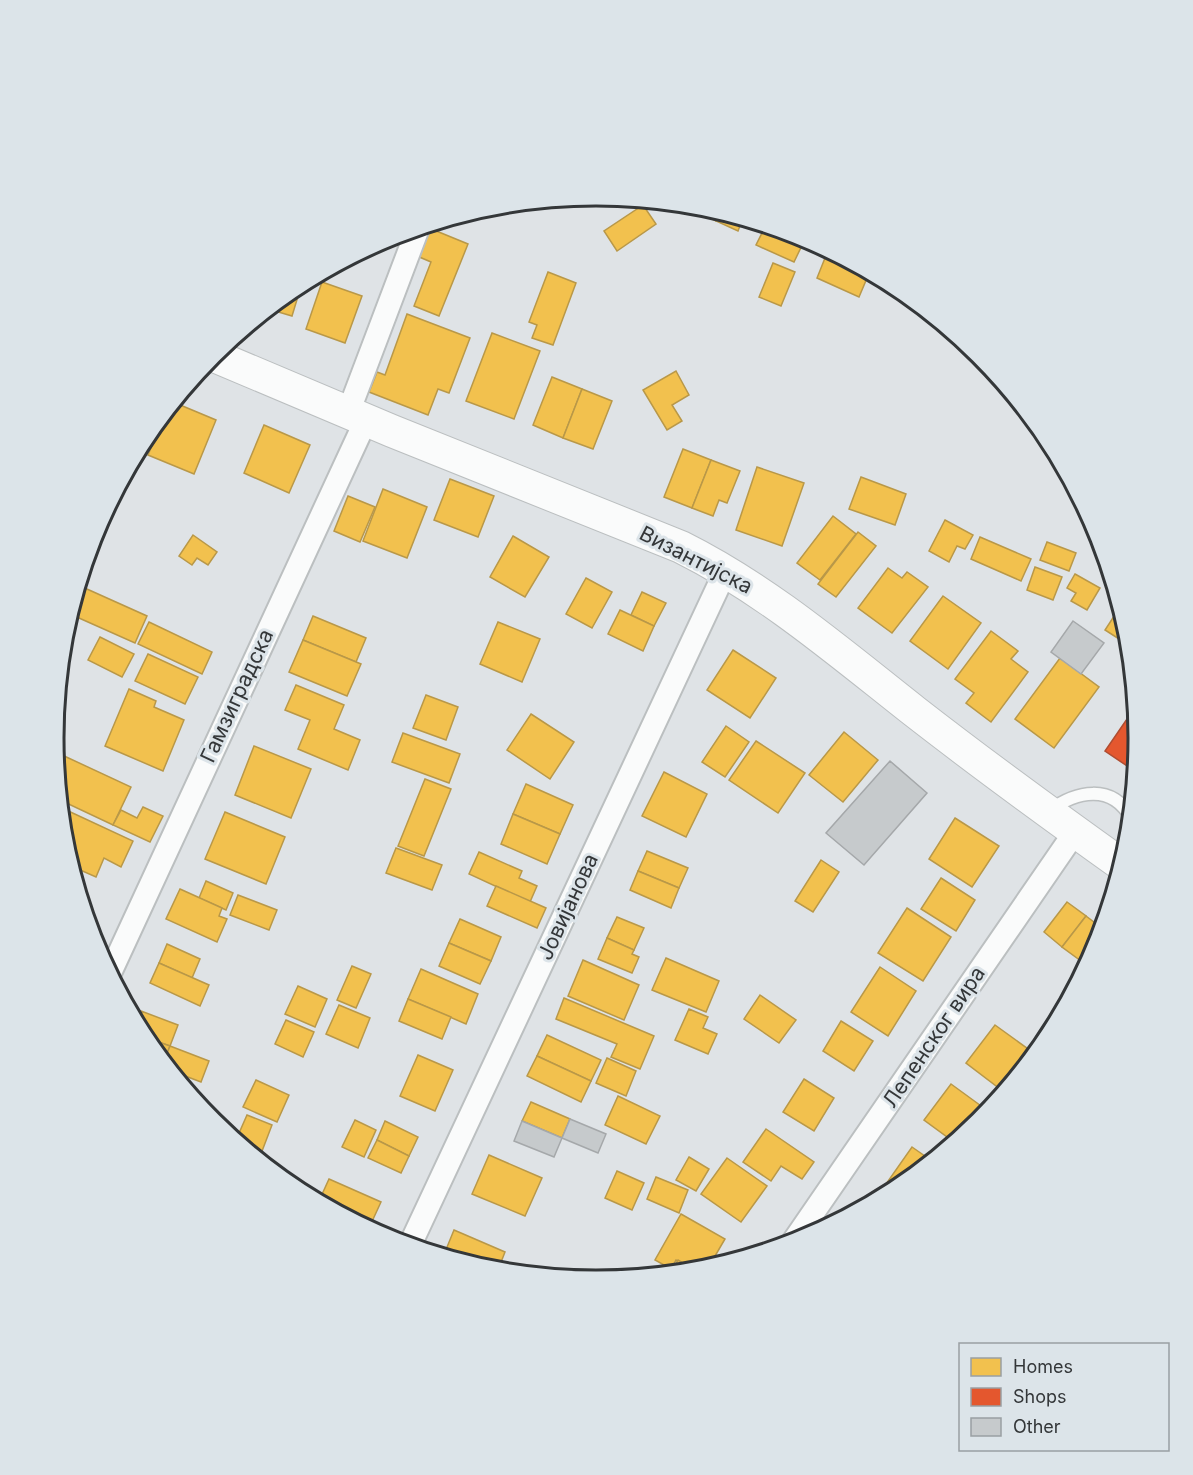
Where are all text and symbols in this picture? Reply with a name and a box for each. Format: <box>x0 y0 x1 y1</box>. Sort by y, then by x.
street label: Византијска <box>636 520 757 599</box>
street label: Гамзиградска <box>195 625 278 766</box>
street label: Јовијанова <box>532 850 603 964</box>
street label: Лепенског вира <box>877 961 990 1112</box>
legend <box>959 1343 1169 1451</box>
text: Homes <box>1013 1356 1073 1377</box>
text: Shops <box>1013 1386 1067 1407</box>
text: Other <box>1013 1416 1061 1437</box>

